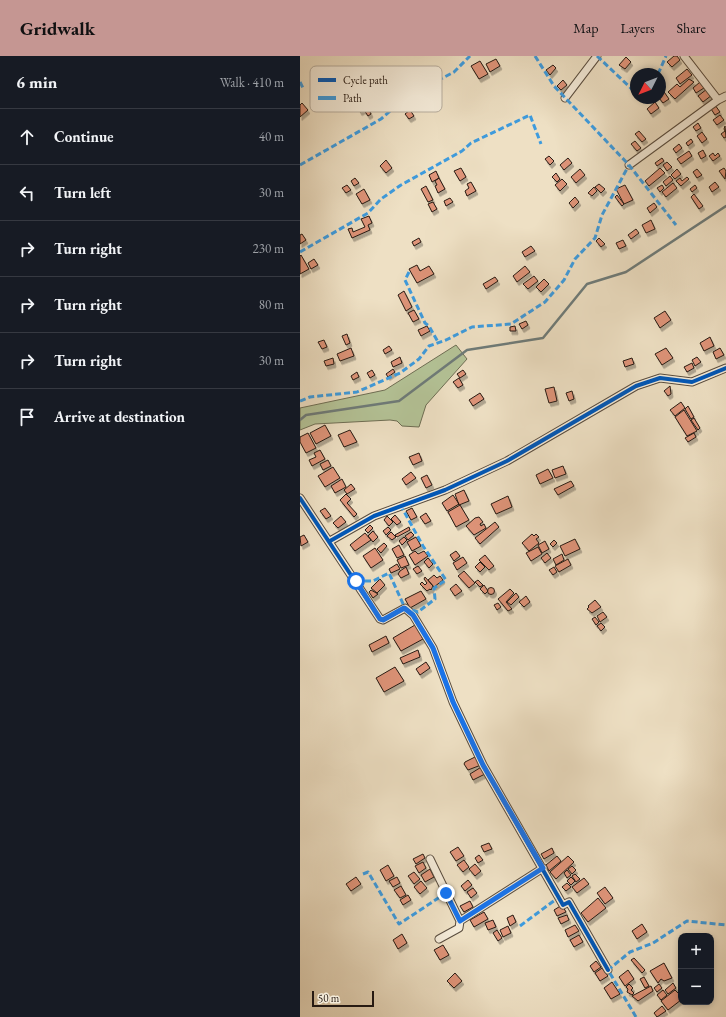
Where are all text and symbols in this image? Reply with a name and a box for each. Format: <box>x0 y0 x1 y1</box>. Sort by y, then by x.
text: Gridwalk <box>20 16 95 41</box>
text: Map <box>573 19 598 37</box>
text: Layers <box>620 19 655 37</box>
text: Share <box>677 19 706 37</box>
legend <box>310 66 442 112</box>
north arrow <box>630 68 666 104</box>
text: 6 min <box>16 71 57 93</box>
text: Cycle path <box>343 73 388 87</box>
text: Walk · 410 m <box>220 74 284 91</box>
text: Path <box>343 91 362 105</box>
icon: ahead <box>16 126 38 148</box>
text: Continue <box>54 127 114 146</box>
text: 40 m <box>259 128 284 145</box>
icon: left <box>16 182 38 204</box>
text: Turn left <box>54 183 111 202</box>
text: 30 m <box>259 184 284 201</box>
icon: right <box>16 238 38 260</box>
text: Turn right <box>54 239 122 258</box>
text: 230 m <box>253 240 284 257</box>
icon: right <box>16 294 38 316</box>
text: Turn right <box>54 295 122 314</box>
text: 80 m <box>259 296 284 313</box>
icon: right <box>16 350 38 372</box>
text: Turn right <box>54 351 122 370</box>
text: 30 m <box>259 352 284 369</box>
icon: arrive <box>16 406 38 428</box>
text: Arrive at destination <box>54 407 185 426</box>
route start <box>347 572 365 590</box>
route end <box>437 884 455 902</box>
map controls <box>678 933 714 1005</box>
button: + <box>678 933 714 969</box>
button: − <box>678 969 714 1005</box>
scale bar <box>312 989 374 1008</box>
text: 50 m <box>318 991 339 1005</box>

